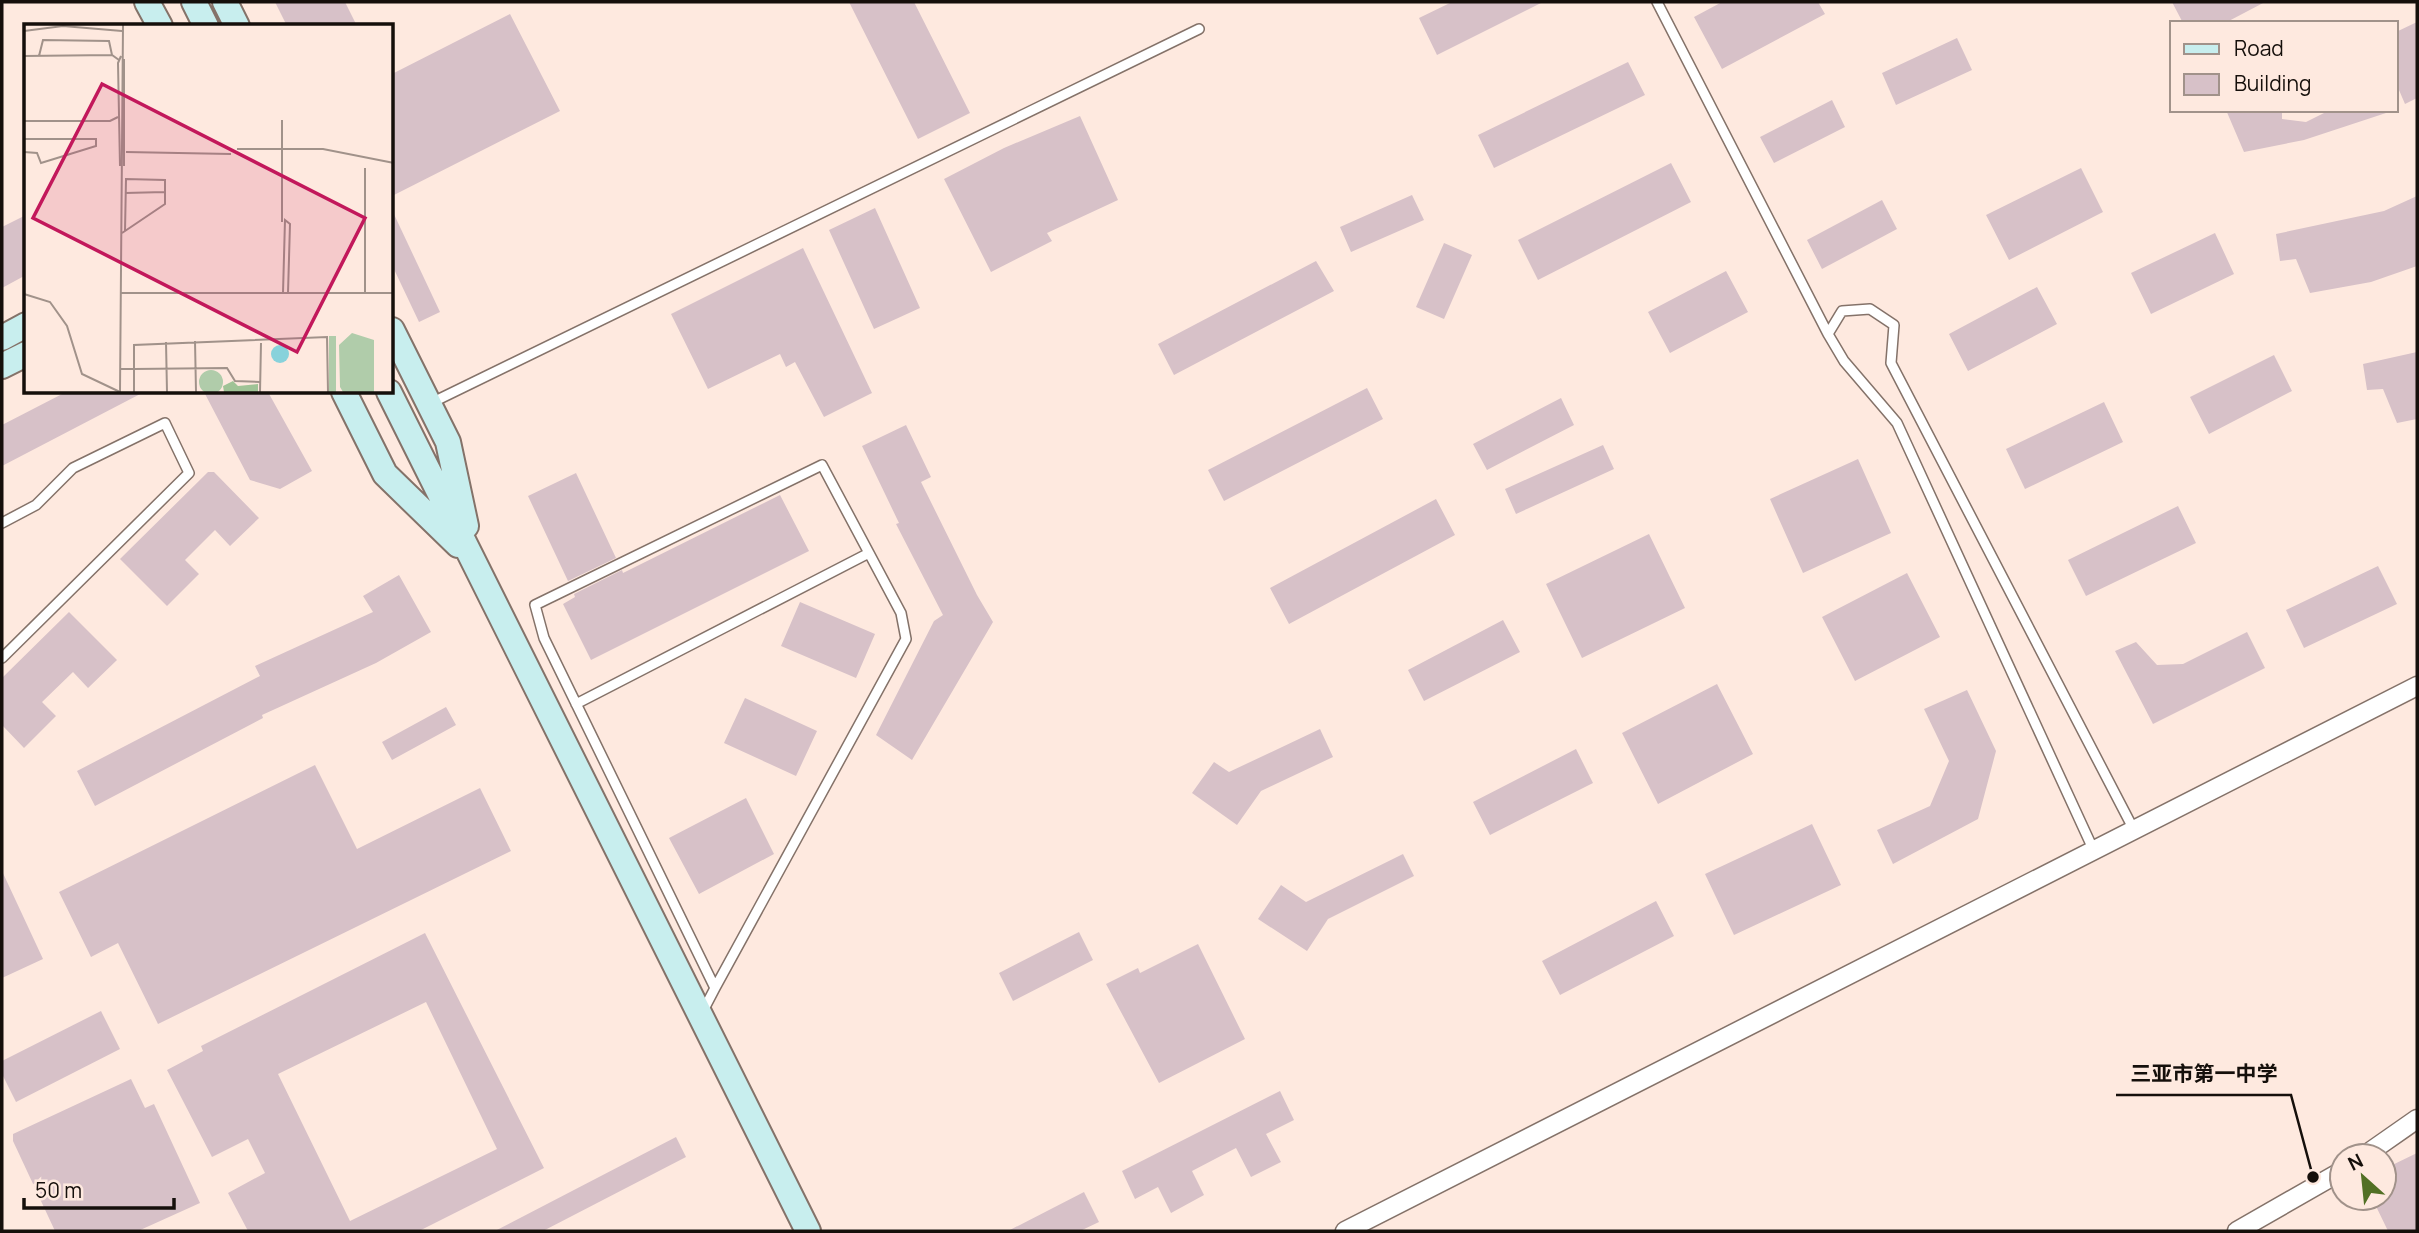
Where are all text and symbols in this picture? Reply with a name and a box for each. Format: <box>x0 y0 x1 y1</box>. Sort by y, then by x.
legend <box>2170 21 2398 112</box>
inset map <box>24 24 394 394</box>
text: Road <box>2234 34 2284 62</box>
text: Building <box>2234 69 2311 97</box>
callout: 三亚市第一中学 <box>2116 1053 2291 1095</box>
text: 三亚市第一中学 <box>2131 1059 2278 1087</box>
north arrow <box>2328 1142 2398 1212</box>
text: N <box>2343 1147 2367 1177</box>
scale bar <box>24 1166 175 1210</box>
text: 50 m <box>35 1176 82 1204</box>

